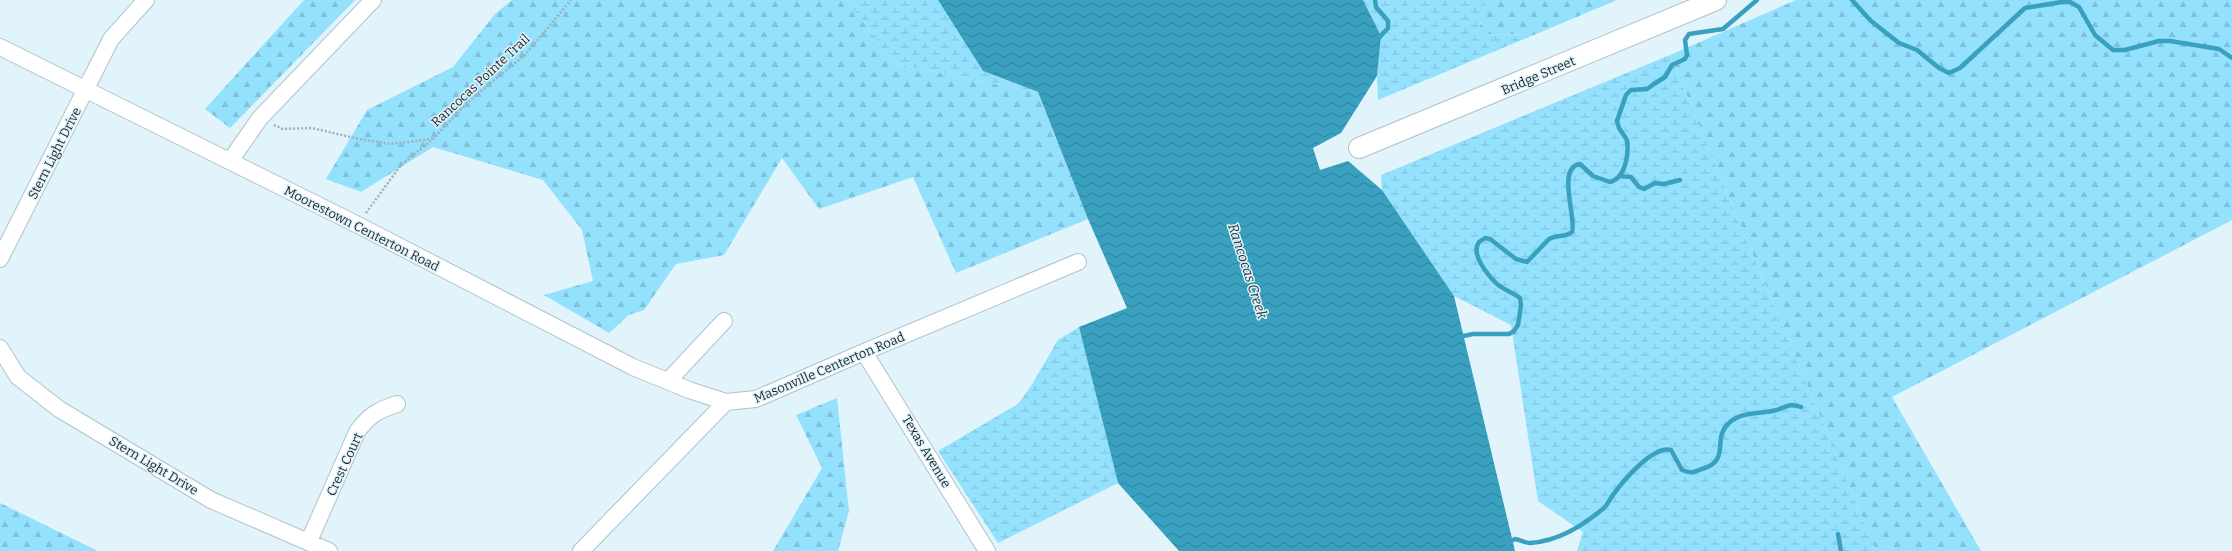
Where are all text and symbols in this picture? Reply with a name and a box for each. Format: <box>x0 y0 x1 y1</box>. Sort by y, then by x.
street label: Rancocas Pointe Trail <box>428 31 533 130</box>
street label: Bridge Street <box>1499 53 1578 98</box>
street label: Stern Light Drive <box>25 105 84 202</box>
street label: Moorestown Centerton Road <box>282 183 442 274</box>
water label: Rancocas Creek <box>1224 221 1271 321</box>
street label: Masonville Centerton Road <box>752 329 907 406</box>
street label: Texas Avenue <box>899 412 954 490</box>
street label: Crest Court <box>323 430 366 498</box>
street label: Stern Light Drive <box>107 433 201 498</box>

